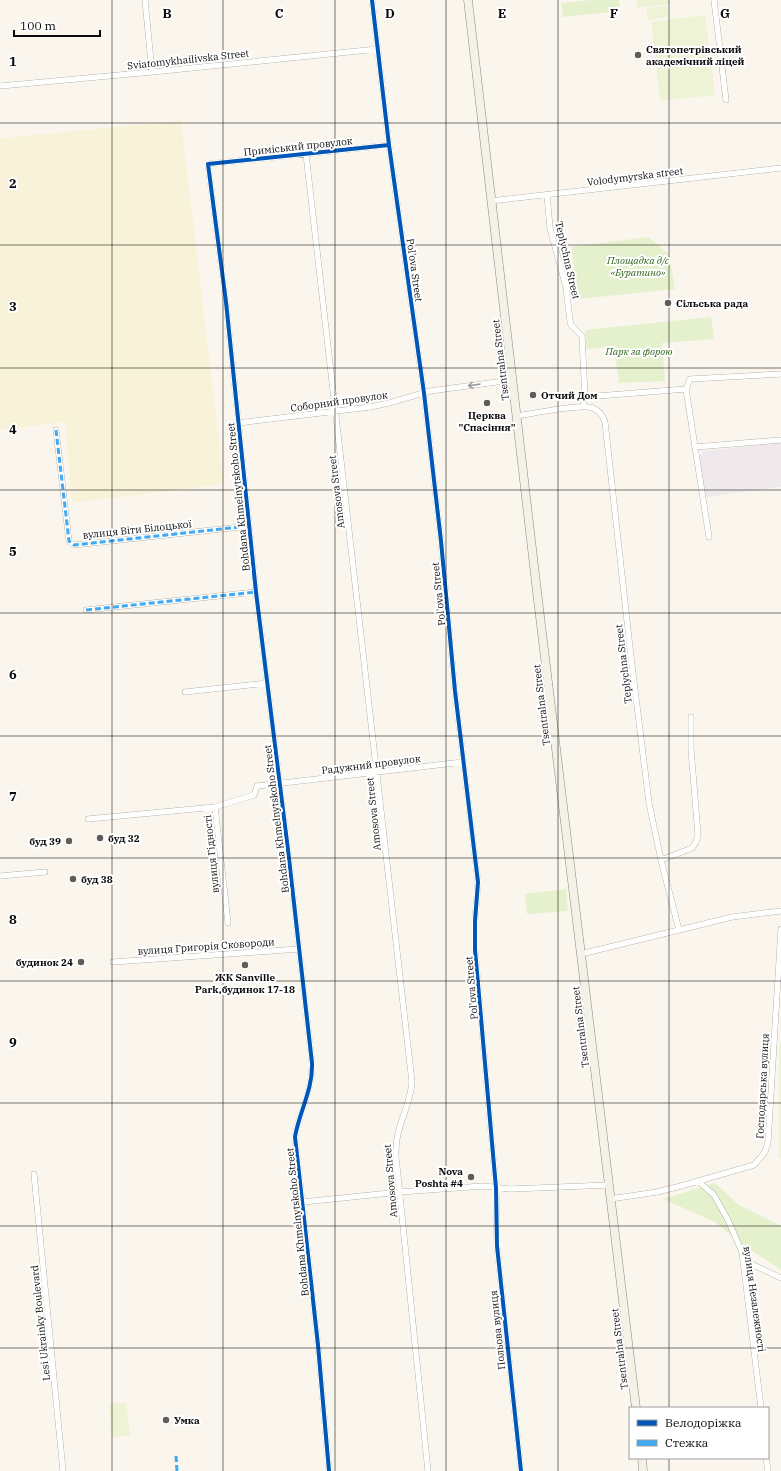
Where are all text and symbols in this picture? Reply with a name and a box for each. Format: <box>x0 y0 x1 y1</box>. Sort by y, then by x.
text: B <box>162 5 172 22</box>
text: C <box>275 5 284 22</box>
text: D <box>385 5 395 22</box>
text: E <box>498 5 506 22</box>
text: F <box>610 5 618 22</box>
text: G <box>720 5 730 22</box>
scale bar <box>14 12 100 38</box>
text: 100 m <box>20 18 56 33</box>
place label: Святопетрівський академічний ліцей <box>646 43 745 68</box>
street label: Sviatomykhailivska Street <box>126 47 250 72</box>
marker: Святопетрівський академічний ліцей <box>633 50 643 60</box>
text: 1 <box>9 53 17 70</box>
street label: Приміський провулок <box>243 134 353 159</box>
street label: Volodymyrska street <box>586 164 684 189</box>
text: 2 <box>9 175 17 192</box>
street label: Teplychna Street <box>552 220 583 301</box>
street label: Pol'ova Street <box>404 238 425 303</box>
park label: Площадка д/с «Буратино» <box>606 254 670 279</box>
place label: Сільська рада <box>676 297 748 310</box>
text: 3 <box>9 298 17 315</box>
marker: Сільська рада <box>663 298 673 308</box>
street label: Tsentralna Street <box>489 318 512 401</box>
park label: Парк за форою <box>604 345 673 358</box>
one-way arrow <box>468 381 481 389</box>
street label: Соборний провулок <box>290 388 389 415</box>
place label: Отчий Дом <box>541 389 598 402</box>
marker: Отчий Дом <box>528 390 538 400</box>
marker: Церква "Спасіння" <box>482 398 492 408</box>
place label: Церква "Спасіння" <box>458 409 516 434</box>
text: 4 <box>9 421 17 438</box>
street label: Bohdana Khmelnytskoho Street <box>224 422 253 572</box>
street label: Amosova Street <box>326 454 347 529</box>
street label: вулиця Віти Білоцької <box>82 517 193 542</box>
text: 5 <box>9 543 17 560</box>
street label: Pol'ova Street <box>429 561 448 626</box>
street label: Teplychna Street <box>612 623 635 704</box>
street label: Tsentralna Street <box>530 663 553 746</box>
text: 6 <box>9 666 17 683</box>
street label: Bohdana Khmelnytskoho Street <box>261 744 292 894</box>
street label: Радужний провулок <box>321 752 421 777</box>
street label: Amosova Street <box>363 776 384 851</box>
text: 7 <box>9 788 17 805</box>
street label: вулиця Гідності <box>201 814 222 894</box>
place label: буд 32 <box>108 832 140 845</box>
marker: буд 32 <box>95 833 105 843</box>
place label: буд 39 <box>29 835 61 848</box>
marker: буд 39 <box>64 836 74 846</box>
place label: буд 38 <box>81 873 113 886</box>
marker: буд 38 <box>68 874 78 884</box>
text: 8 <box>9 911 17 928</box>
street label: вулиця Григорія Сковороди <box>137 935 275 958</box>
street label: Pol'ova Street <box>462 955 481 1020</box>
place label: будинок 24 <box>16 956 73 969</box>
marker: будинок 24 <box>76 957 86 967</box>
marker: ЖК Sanville Park,будинок 17-18 <box>240 960 250 970</box>
place label: ЖК Sanville Park,будинок 17-18 <box>195 971 295 996</box>
street label: Tsentralna Street <box>569 985 592 1068</box>
street label: Господарська вулиця <box>753 1033 772 1139</box>
text: 9 <box>9 1034 17 1051</box>
street label: Amosova Street <box>381 1143 400 1218</box>
street label: Bohdana Khmelnytskoho Street <box>283 1147 312 1297</box>
place label: Nova Poshta #4 <box>415 1165 463 1190</box>
marker: Nova Poshta #4 <box>466 1172 476 1182</box>
street label: вулиця Незалежності <box>741 1245 768 1353</box>
street label: Lesi Ukrainky Boulevard <box>28 1265 53 1381</box>
street label: Польова вулиця <box>487 1289 508 1370</box>
street label: Tsentralna Street <box>608 1307 631 1390</box>
legend <box>629 1407 769 1459</box>
place label: Умка <box>174 1414 200 1427</box>
marker: Умка <box>161 1415 171 1425</box>
text: Велодоріжка <box>665 1415 742 1430</box>
text: Стежка <box>665 1435 709 1450</box>

